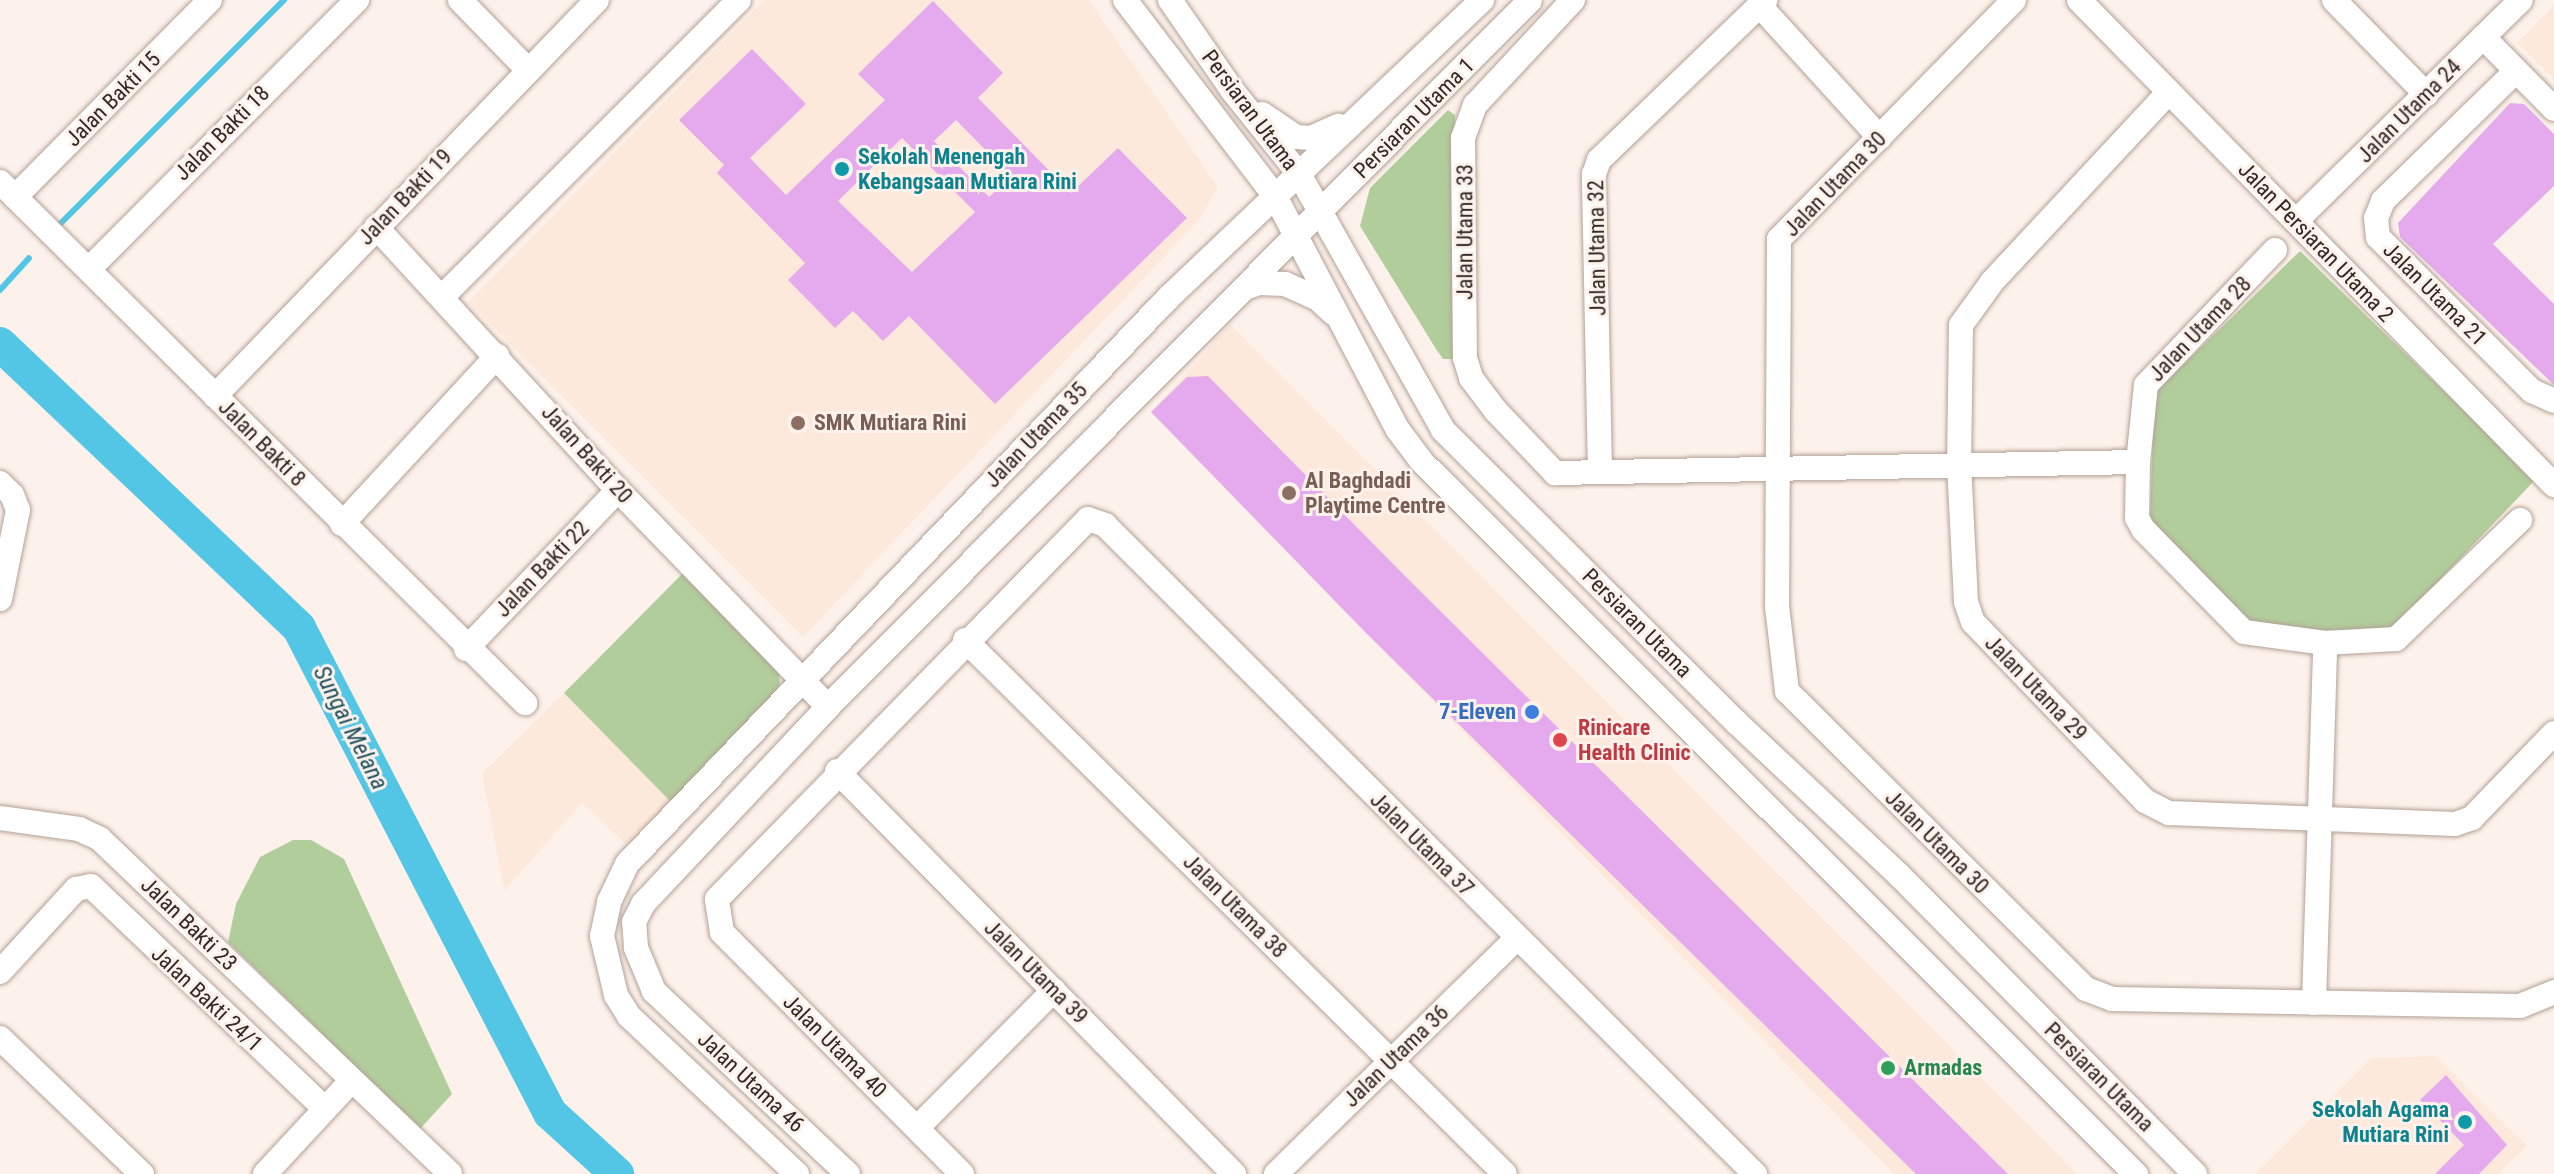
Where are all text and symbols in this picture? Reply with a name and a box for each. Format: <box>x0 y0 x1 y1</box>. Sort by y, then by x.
street label: Persiaran Utama <box>1196 45 1304 175</box>
street label: Jalan Bakti 15 <box>60 46 166 152</box>
street label: Persiaran Utama 1 <box>1348 52 1480 184</box>
street label: Jalan Utama 24 <box>2352 54 2466 168</box>
street label: Jalan Bakti 18 <box>169 80 275 186</box>
street label: Jalan Utama 30 <box>1778 126 1892 242</box>
street label: Jalan Bakti 19 <box>353 143 457 251</box>
place label: Sekolah Menengah Kebangsaan Mutiara Rini <box>858 143 1077 194</box>
street label: Jalan Persiaran Utama 2 <box>2233 157 2399 327</box>
marker: Sekolah Menengah Kebangsaan Mutiara Rini <box>833 160 851 178</box>
street label: Jalan Utama 33 <box>1452 164 1478 300</box>
street label: Jalan Utama 32 <box>1583 180 1611 316</box>
street label: Jalan Utama 21 <box>2378 237 2492 351</box>
street label: Jalan Utama 28 <box>2143 271 2257 387</box>
street label: Jalan Utama 35 <box>979 377 1093 493</box>
street label: Jalan Bakti 8 <box>213 394 311 492</box>
street label: Jalan Bakti 20 <box>536 399 638 509</box>
place label: SMK Mutiara Rini <box>814 410 966 436</box>
marker: SMK Mutiara Rini <box>789 414 807 432</box>
place label: Al Baghdadi Playtime Centre <box>1305 467 1445 518</box>
marker: Al Baghdadi Playtime Centre <box>1280 484 1298 502</box>
street label: Jalan Bakti 22 <box>490 515 594 623</box>
street label: Persiaran Utama <box>1577 563 1697 683</box>
street label: Jalan Utama 29 <box>1979 630 2093 746</box>
water label: Sungai Melana <box>306 661 394 795</box>
place label: 7-Eleven <box>1439 699 1516 725</box>
marker: 7-Eleven <box>1523 703 1541 721</box>
place label: Rinicare Health Clinic <box>1578 714 1691 766</box>
marker: Rinicare Health Clinic <box>1549 729 1571 751</box>
street label: Jalan Utama 30 <box>1880 785 1994 899</box>
street label: Jalan Utama 37 <box>1365 787 1479 901</box>
street label: Jalan Utama 38 <box>1178 849 1292 963</box>
street label: Jalan Bakti 23 <box>135 872 243 976</box>
street label: Jalan Utama 39 <box>979 915 1093 1029</box>
street label: Jalan Bakti 24/1 <box>146 941 268 1057</box>
street label: Jalan Utama 40 <box>778 989 892 1103</box>
street label: Jalan Utama 36 <box>1338 999 1454 1113</box>
street label: Persiaran Utama <box>2039 1017 2159 1137</box>
street label: Jalan Utama 46 <box>692 1026 810 1138</box>
place label: Armadas <box>1904 1055 1982 1081</box>
marker: Armadas <box>1879 1059 1897 1077</box>
place label: Sekolah Agama Mutiara Rini <box>2312 1096 2449 1148</box>
marker: Sekolah Agama Mutiara Rini <box>2456 1113 2474 1131</box>

